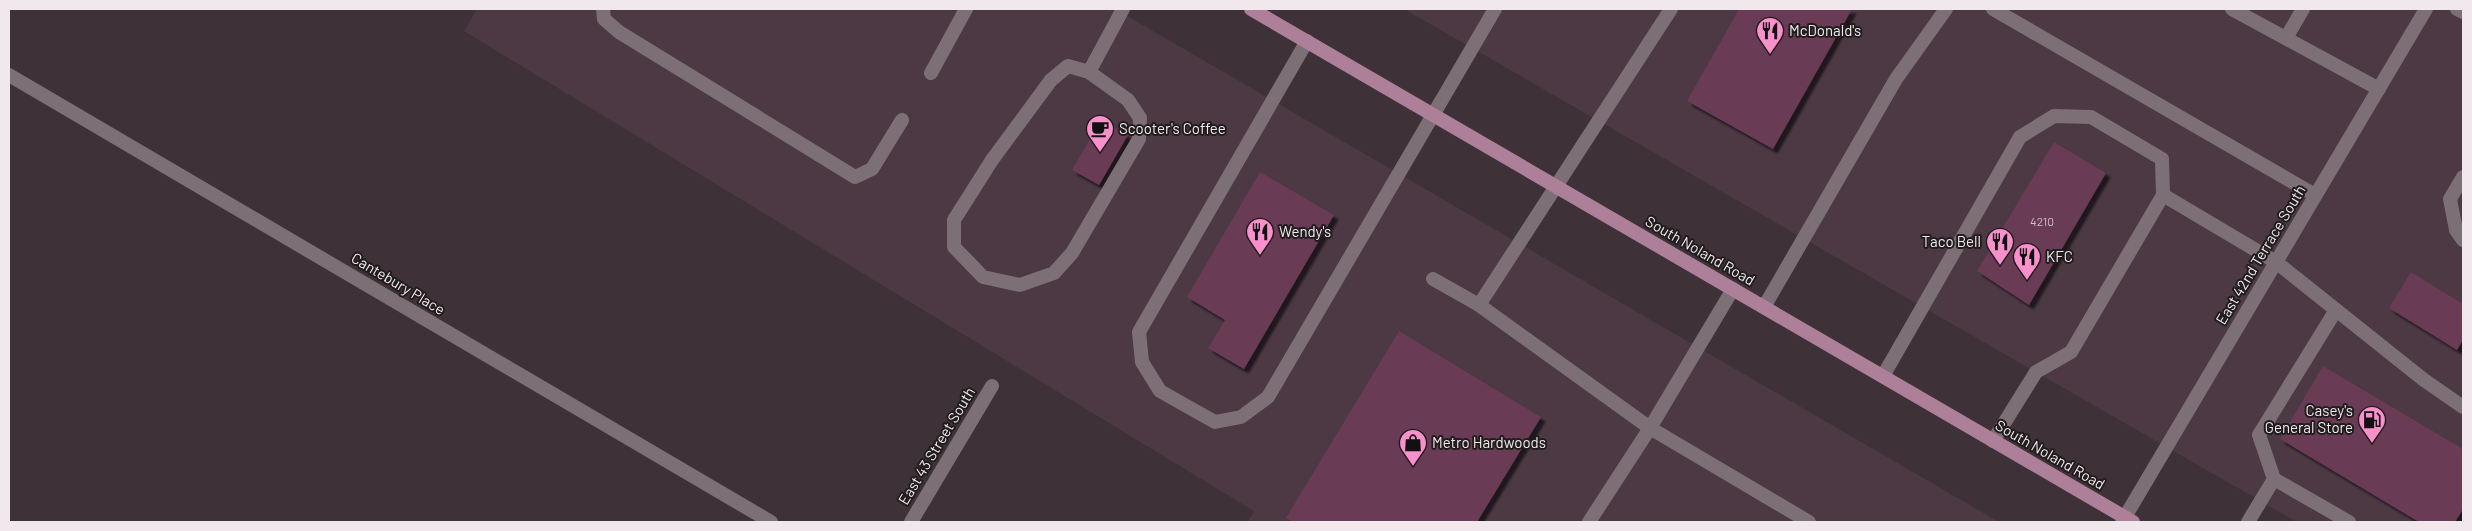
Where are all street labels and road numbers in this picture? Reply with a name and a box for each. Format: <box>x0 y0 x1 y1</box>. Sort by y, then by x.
street label: East 42nd Terrace South <box>2211 182 2309 327</box>
street label: South Noland Road <box>1643 212 1758 289</box>
street label: Cantebury Place <box>349 248 448 318</box>
street label: East 43 Street South <box>894 383 978 507</box>
street label: South Noland Road <box>1993 416 2108 493</box>

